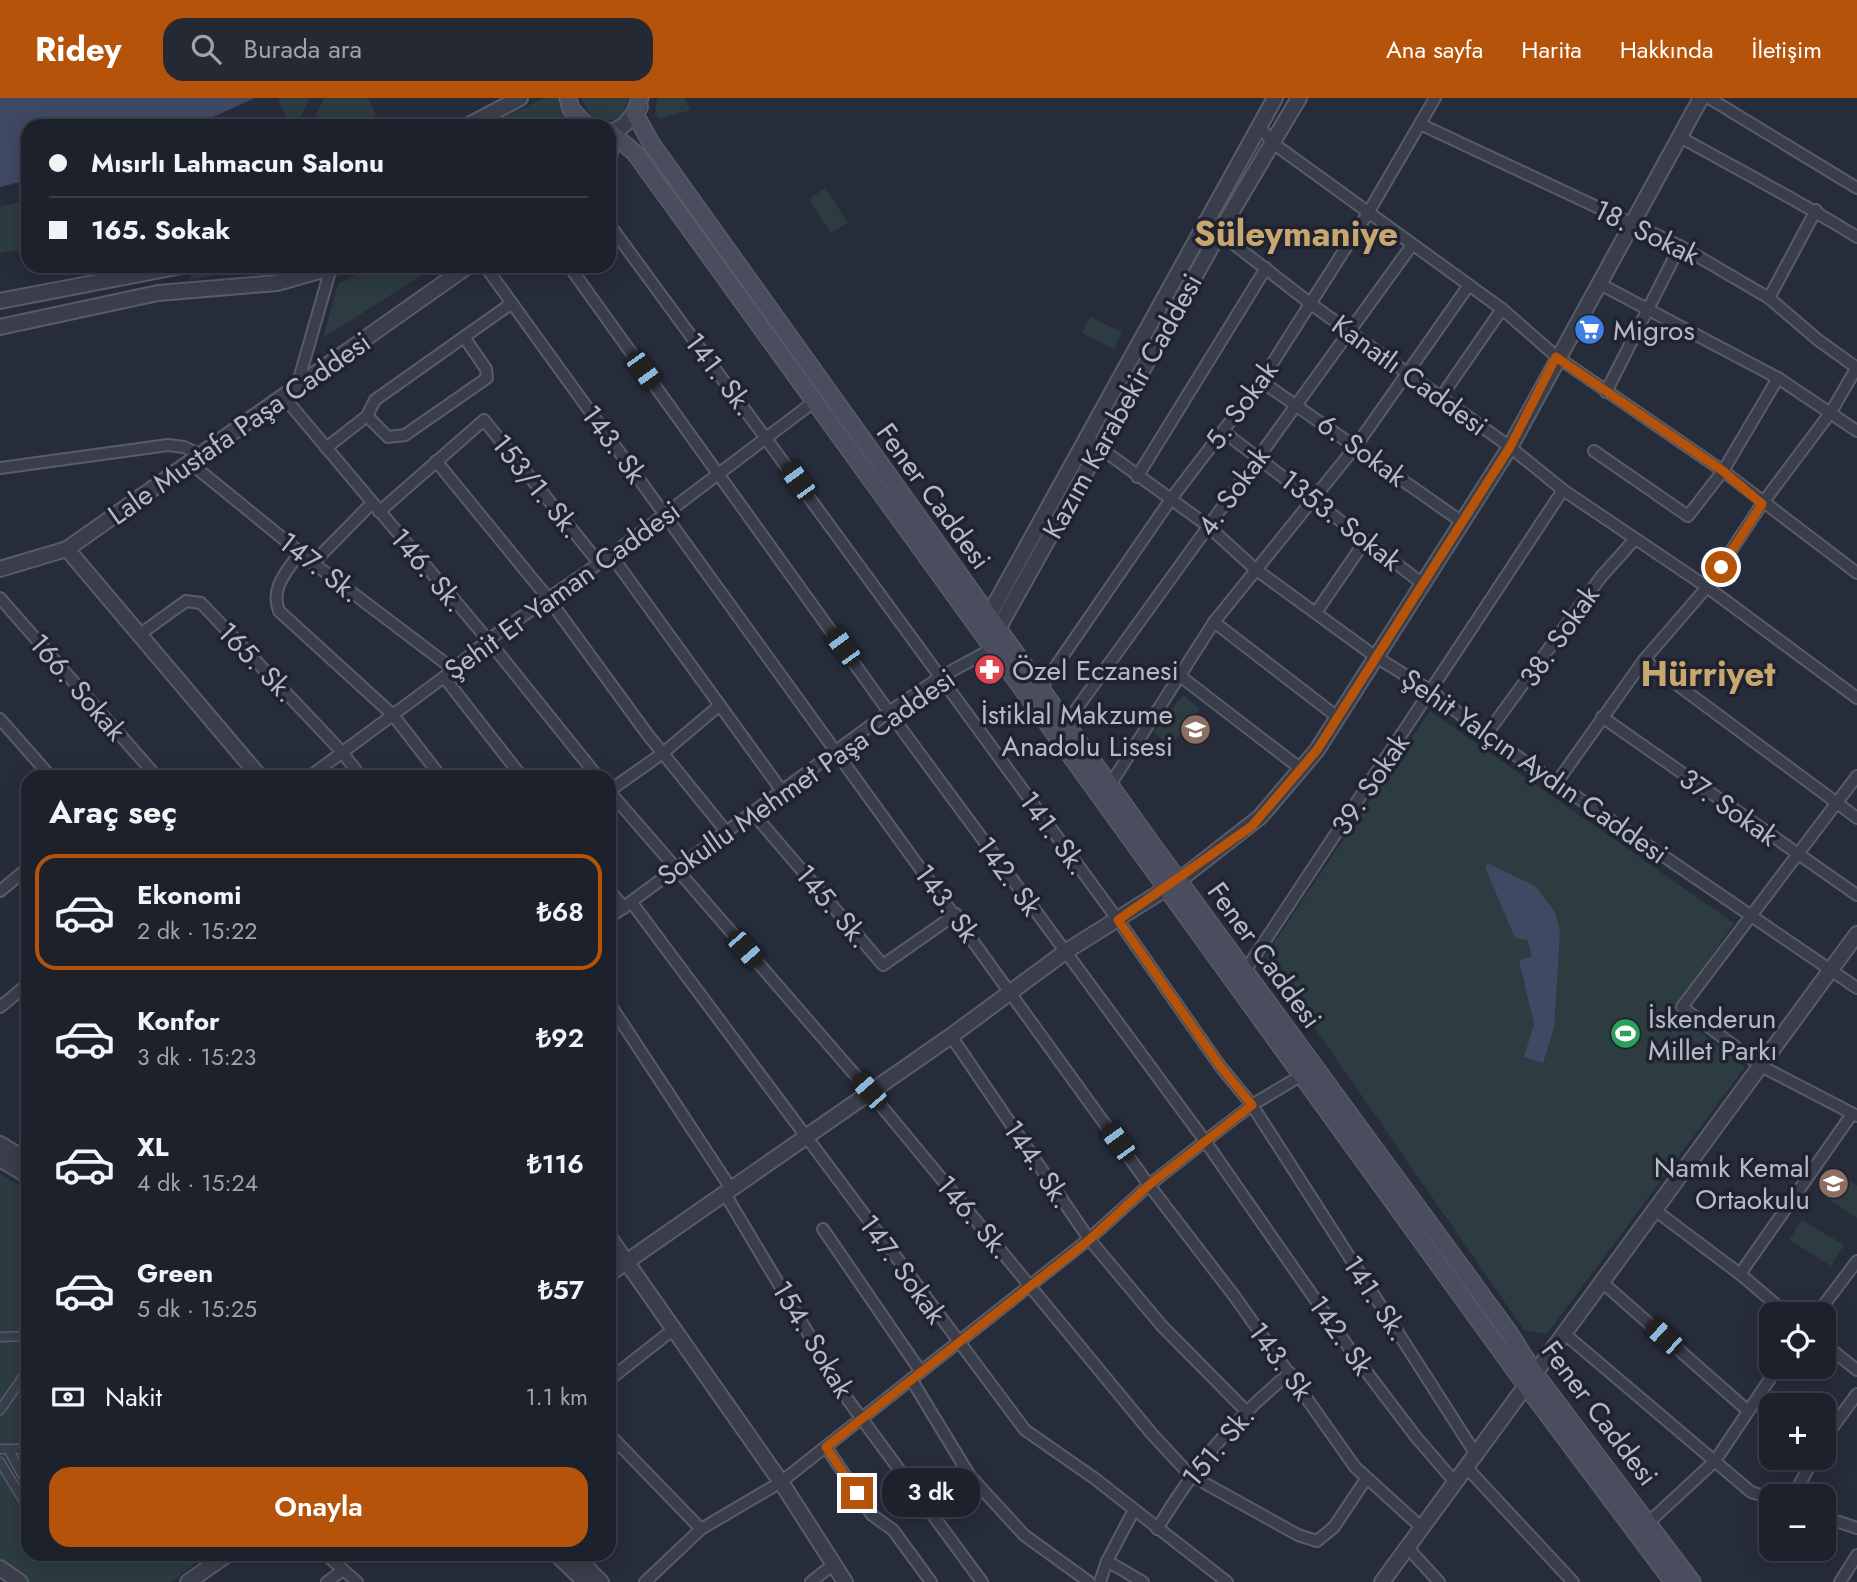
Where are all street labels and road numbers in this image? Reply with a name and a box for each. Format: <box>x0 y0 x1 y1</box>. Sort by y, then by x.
street label: 18. Sokak <box>1587 189 1707 276</box>
street label: Kazım Karabekir Caddesi <box>1032 266 1213 546</box>
street label: Kanatlı Caddesi <box>1323 305 1496 446</box>
street label: Lale Mustafa Paşa Caddesi <box>99 322 379 535</box>
street label: 141. Sk. <box>675 324 765 425</box>
street label: 5. Sokak <box>1195 352 1288 458</box>
street label: 143. Sk <box>571 397 657 493</box>
street label: 6. Sokak <box>1309 404 1415 497</box>
street label: Fener Caddesi <box>866 415 1001 578</box>
street label: 153/1. Sk. <box>482 425 592 547</box>
street label: 4. Sokak <box>1187 437 1280 545</box>
street label: 1353. Sokak <box>1271 460 1411 581</box>
street label: Şehit Er Yaman Caddesi <box>436 491 689 690</box>
street label: 146. Sk. <box>380 519 475 621</box>
street label: 147. Sk. <box>270 522 370 613</box>
street label: 38. Sokak <box>1509 577 1610 695</box>
street label: 165. Sk. <box>208 613 306 712</box>
street label: 166. Sokak <box>19 625 136 750</box>
street label: Sokullu Mehmet Paşa Caddesi <box>649 659 964 896</box>
street label: Şehit Yalçın Aydın Caddesi <box>1393 659 1676 874</box>
street label: 39. Sokak <box>1321 725 1420 843</box>
street label: 37. Sokak <box>1671 758 1787 857</box>
street label: 141. Sk. <box>1009 783 1098 884</box>
street label: 142. Sk <box>966 828 1052 925</box>
street label: 145. Sk. <box>785 855 880 957</box>
street label: 143. Sk <box>904 856 990 952</box>
street label: Fener Caddesi <box>1197 874 1332 1037</box>
street label: 144. Sk. <box>993 1112 1082 1217</box>
street label: 146. Sk. <box>926 1166 1021 1268</box>
street label: 147. Sokak <box>849 1206 957 1333</box>
street label: 141. Sk. <box>1332 1247 1419 1349</box>
street label: 154. Sokak <box>761 1273 864 1406</box>
street label: 142. Sk <box>1298 1287 1383 1384</box>
street label: 143. Sk <box>1238 1314 1324 1410</box>
street label: Fener Caddesi <box>1531 1332 1668 1494</box>
street label: 151. Sk. <box>1172 1397 1265 1496</box>

